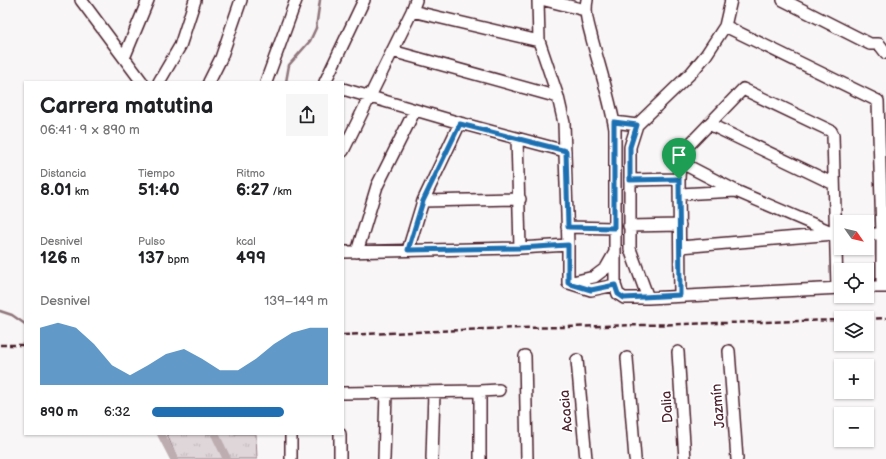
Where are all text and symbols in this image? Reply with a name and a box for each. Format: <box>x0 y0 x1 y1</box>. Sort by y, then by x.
text: Carrera matutina <box>40 93 213 120</box>
button: share <box>286 94 328 136</box>
text: 06:41 · 9 × 890 m <box>40 122 140 138</box>
pin <box>662 138 696 179</box>
icon: arrive <box>668 144 690 166</box>
text: Distancia <box>40 167 86 180</box>
text: Tiempo <box>138 167 175 180</box>
text: Ritmo <box>236 167 265 180</box>
text: 8.01 <box>40 180 72 200</box>
text: 51:40 <box>138 180 180 200</box>
text: 6:27 <box>236 180 270 200</box>
text: km <box>72 185 89 198</box>
text: /km <box>270 185 292 198</box>
north arrow <box>834 215 874 255</box>
map controls <box>834 215 874 447</box>
text: Desnivel <box>40 235 82 248</box>
text: Pulso <box>138 235 165 248</box>
text: kcal <box>236 235 256 248</box>
text: 126 <box>40 248 68 268</box>
text: 137 <box>138 248 164 268</box>
text: 499 <box>236 248 266 268</box>
text: m <box>68 253 80 266</box>
text: bpm <box>164 253 189 266</box>
button: locate <box>834 263 874 303</box>
text: Desnivel <box>40 293 90 309</box>
text: 139–149 m <box>264 293 328 309</box>
button: layers <box>834 311 874 351</box>
button: + <box>834 359 874 399</box>
street label: Jazmín <box>708 383 728 429</box>
street label: Acacia <box>556 389 576 433</box>
street label: Dalia <box>657 390 677 424</box>
text: 890 m <box>40 404 78 420</box>
text: 6:32 <box>104 404 130 420</box>
button: − <box>834 407 874 447</box>

